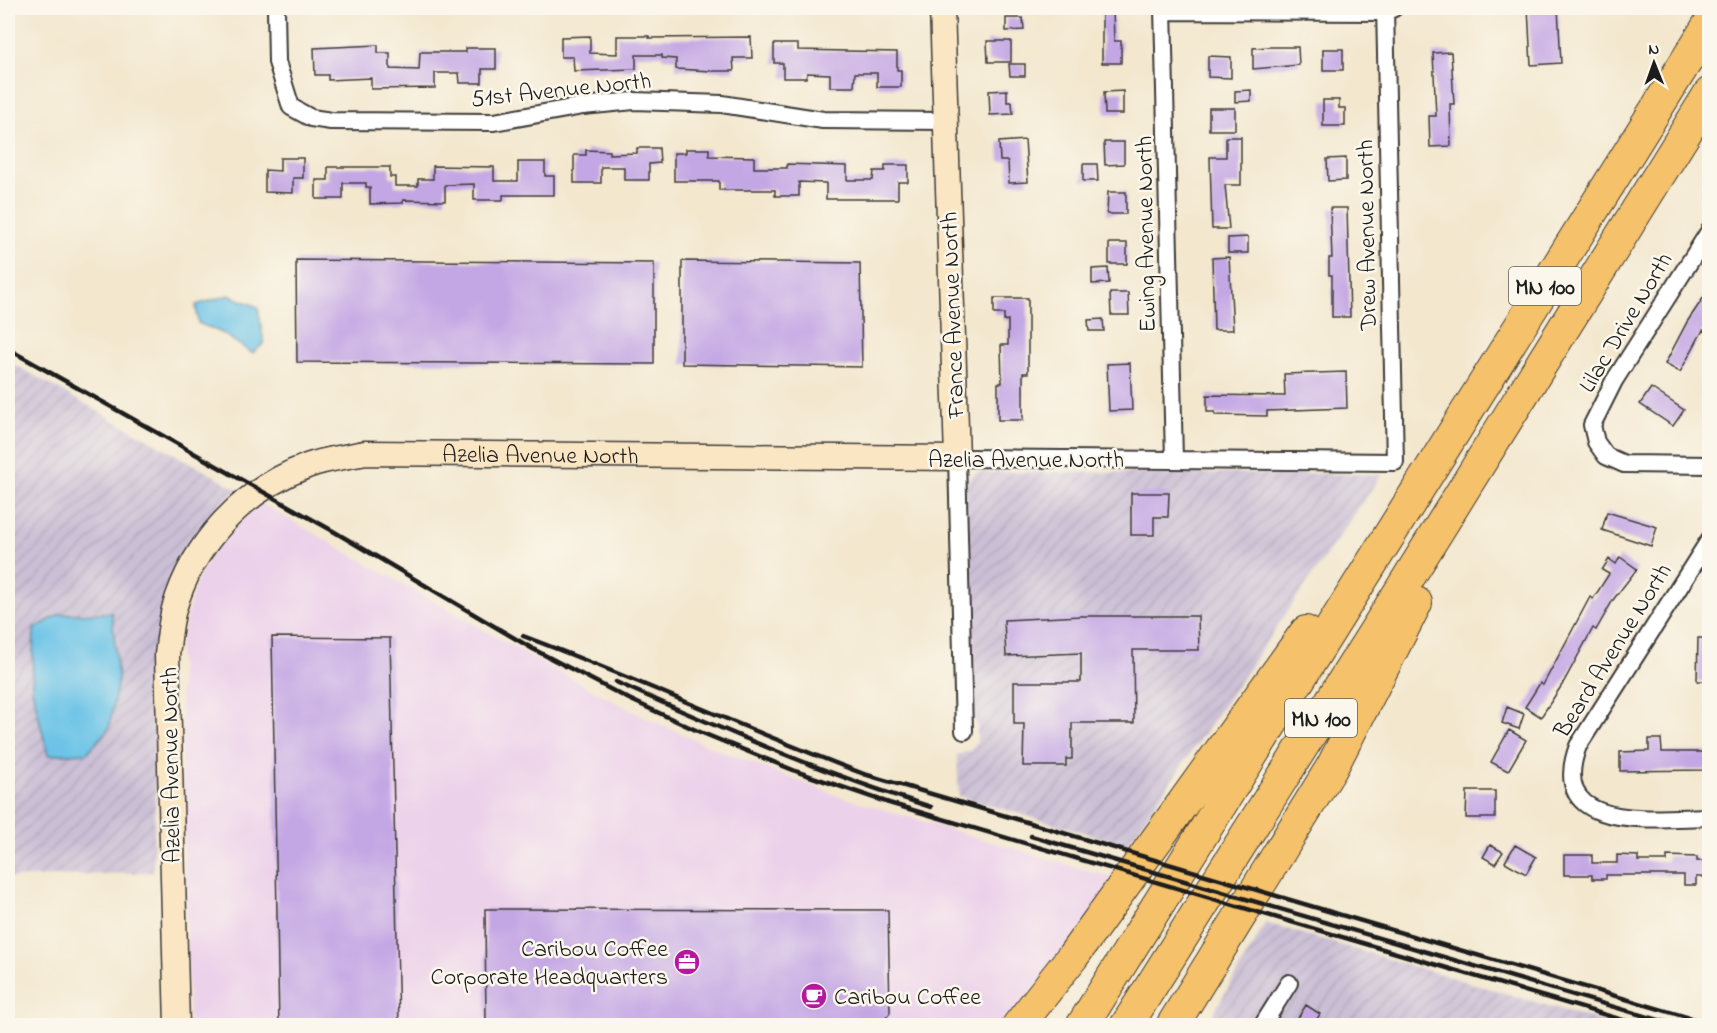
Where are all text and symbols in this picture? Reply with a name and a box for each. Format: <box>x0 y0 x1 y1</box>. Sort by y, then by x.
north arrow <box>1624 33 1684 93</box>
text: N <box>1648 38 1660 62</box>
street label: 51st Avenue North <box>469 65 653 118</box>
street label: Ewing Avenue North <box>1128 135 1167 333</box>
street label: Drew Avenue North <box>1349 139 1388 332</box>
street label: France Avenue North <box>933 211 976 420</box>
street label: Lilac Drive North <box>1571 246 1683 400</box>
road number: MN 100 <box>1509 267 1581 305</box>
street label: Azelia Avenue North <box>442 439 639 475</box>
street label: Azelia Avenue North <box>928 444 1124 479</box>
street label: Beard Avenue North <box>1546 557 1682 746</box>
street label: Azelia Avenue North <box>153 667 192 863</box>
road number: MN 100 <box>1285 699 1357 737</box>
place label: Caribou Coffee Corporate Headquarters <box>430 933 668 996</box>
office icon: Caribou Coffee Corporate Headquarters <box>672 947 702 977</box>
cafe icon: Caribou Coffee <box>799 981 829 1011</box>
place label: Caribou Coffee <box>834 981 981 1016</box>

